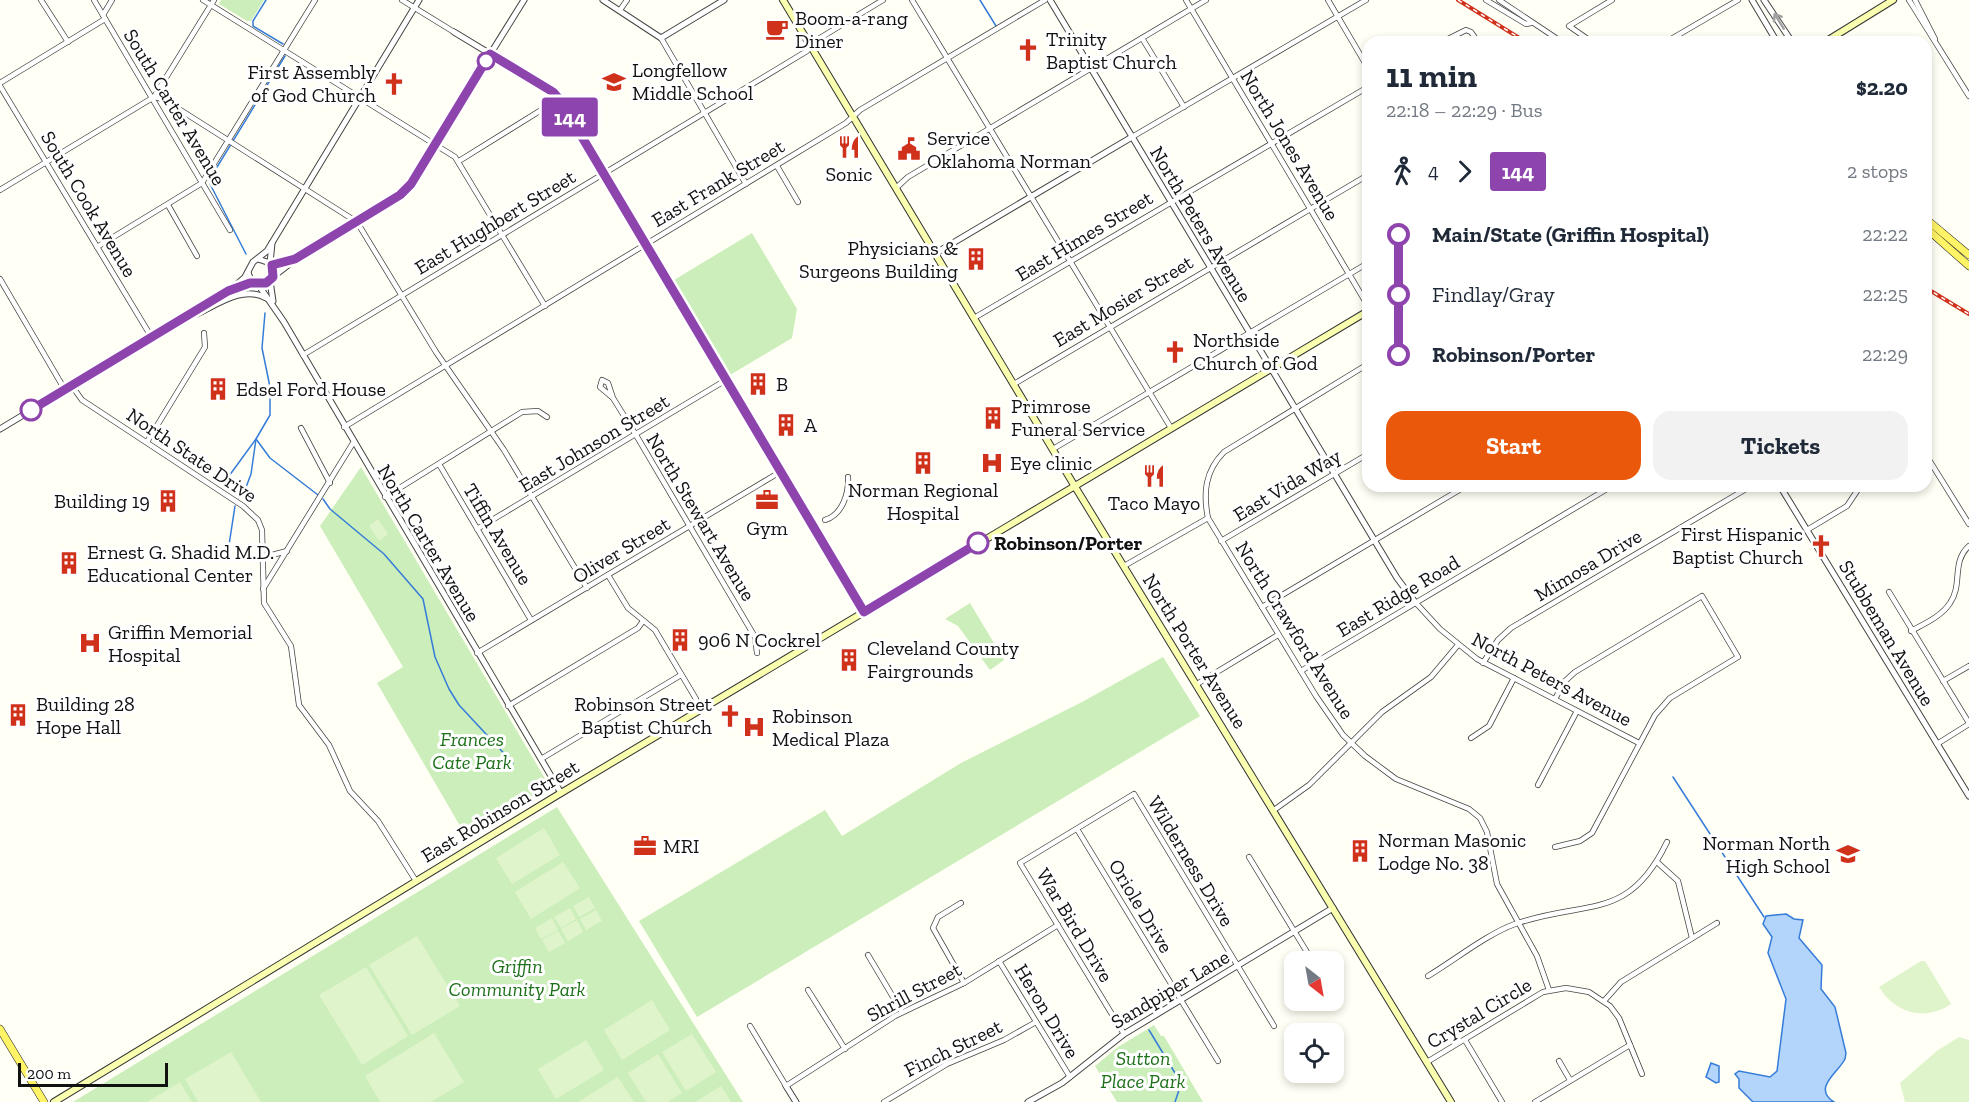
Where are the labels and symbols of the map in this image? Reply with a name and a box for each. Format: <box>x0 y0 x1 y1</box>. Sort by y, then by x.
place label: Boom-a-rang Diner <box>795 6 908 53</box>
one-way arrow <box>1772 13 1784 30</box>
cafe icon: Boom-a-rang Diner <box>764 16 790 42</box>
street label: South Carter Avenue <box>119 24 231 190</box>
place label: Trinity Baptist Church <box>1046 27 1177 74</box>
church icon: Trinity Baptist Church <box>1015 37 1041 63</box>
unlabelled marker <box>477 52 495 70</box>
place label: Longfellow Middle School <box>632 58 753 105</box>
place label: First Assembly of God Church <box>248 60 377 107</box>
street label: North Jones Avenue <box>1236 65 1344 225</box>
school or university icon: Longfellow Middle School <box>601 69 627 95</box>
church icon: First Assembly of God Church <box>381 71 407 97</box>
line badge: 144 <box>536 98 604 136</box>
place label: Service Oklahoma Norman <box>927 126 1092 173</box>
street label: South Cook Avenue <box>36 127 142 281</box>
street label: East Frank Street <box>647 134 789 232</box>
restaurant icon: Sonic <box>836 134 862 160</box>
public building icon: Service Oklahoma Norman <box>896 136 922 162</box>
street label: North Peters Avenue <box>1145 142 1257 306</box>
place label: Sonic <box>825 162 873 186</box>
street label: East Hughbert Street <box>410 164 580 280</box>
street label: East Himes Street <box>1011 185 1157 286</box>
place label: Physicians & Surgeons Building <box>799 236 958 283</box>
building icon: Physicians & Surgeons Building <box>963 246 989 272</box>
street label: East Mosier Street <box>1049 250 1198 352</box>
place label: Northside Church of God <box>1193 328 1318 375</box>
church icon: Northside Church of God <box>1162 339 1188 365</box>
building icon: B <box>745 371 771 397</box>
place label: B <box>776 372 788 396</box>
building icon: Edsel Ford House <box>205 376 231 402</box>
place label: Edsel Ford House <box>236 377 386 401</box>
street label: East Johnson Street <box>515 388 674 497</box>
place label: Primrose Funeral Service <box>1011 394 1145 441</box>
unlabelled marker <box>20 399 42 421</box>
street label: North State Drive <box>122 403 262 507</box>
building icon: Primrose Funeral Service <box>980 405 1006 431</box>
building icon: A <box>773 412 799 438</box>
place label: A <box>804 413 818 437</box>
street label: North Stewart Avenue <box>641 429 761 605</box>
street label: East Vida Way <box>1229 443 1346 527</box>
building icon: Norman Regional Hospital <box>910 450 936 476</box>
hospital icon: Eye clinic <box>979 450 1005 476</box>
place label: Eye clinic <box>1010 451 1092 475</box>
street label: North Carter Avenue <box>373 460 485 626</box>
restaurant icon: Taco Mayo <box>1141 463 1167 489</box>
place label: Norman Regional Hospital <box>848 478 998 525</box>
street label: Tiffin Avenue <box>458 479 538 589</box>
office icon: Gym <box>754 487 780 513</box>
building icon: Building 19 <box>155 488 181 514</box>
place label: Building 19 <box>54 489 150 513</box>
place label: Taco Mayo <box>1108 491 1200 515</box>
street label: Oliver Street <box>568 511 675 589</box>
place label: Gym <box>746 516 788 540</box>
place label: First Hispanic Baptist Church <box>1672 522 1804 569</box>
street label: Mimosa Drive <box>1530 524 1646 606</box>
place label: Robinson/Porter <box>994 531 1142 555</box>
marker: Robinson/Porter <box>967 532 989 554</box>
church icon: First Hispanic Baptist Church <box>1808 533 1834 559</box>
street label: North Crawford Avenue <box>1230 537 1360 723</box>
place label: Ernest G. Shadid M.D. Educational Center <box>87 540 274 587</box>
building icon: Ernest G. Shadid M.D. Educational Center <box>56 550 82 576</box>
street label: East Ridge Road <box>1332 550 1464 642</box>
street label: Stubbeman Avenue <box>1834 556 1940 710</box>
street label: North Porter Avenue <box>1138 569 1252 733</box>
place label: Griffin Memorial Hospital <box>108 620 252 667</box>
building icon: 906 N Cockrel <box>667 627 693 653</box>
street label: North Peters Avenue <box>1468 627 1636 731</box>
place label: 906 N Cockrel <box>698 628 821 652</box>
hospital icon: Griffin Memorial Hospital <box>77 630 103 656</box>
place label: Cleveland County Fairgrounds <box>867 636 1020 683</box>
building icon: Cleveland County Fairgrounds <box>836 647 862 673</box>
place label: Building 28 Hope Hall <box>36 692 135 739</box>
place label: Robinson Street Baptist Church <box>574 692 713 739</box>
building icon: Building 28 Hope Hall <box>5 702 31 728</box>
church icon: Robinson Street Baptist Church <box>717 703 743 729</box>
place label: Robinson Medical Plaza <box>772 704 890 751</box>
hospital icon: Robinson Medical Plaza <box>741 714 767 740</box>
park label: Frances Cate Park <box>432 727 512 774</box>
street label: East Robinson Street <box>417 754 584 868</box>
street label: Wilderness Drive <box>1143 791 1239 931</box>
place label: Norman Masonic Lodge No. 38 <box>1378 828 1526 875</box>
place label: Norman North High School <box>1703 831 1831 878</box>
office icon: MRI <box>632 833 658 859</box>
place label: MRI <box>663 834 699 858</box>
building icon: Norman Masonic Lodge No. 38 <box>1347 838 1373 864</box>
school or university icon: Norman North High School <box>1835 841 1861 867</box>
street label: Oriole Drive <box>1104 855 1178 957</box>
street label: War Bird Drive <box>1032 864 1118 986</box>
street label: Sandpiper Lane <box>1106 944 1234 1034</box>
north arrow <box>1284 951 1344 1011</box>
park label: Griffin Community Park <box>448 954 586 1001</box>
street label: Shrill Street <box>863 957 966 1027</box>
street label: Heron Drive <box>1009 959 1085 1063</box>
street label: Crystal Circle <box>1422 972 1536 1054</box>
street label: Finch Street <box>900 1014 1006 1082</box>
park label: Sutton Place Park <box>1101 1046 1185 1093</box>
scale bar <box>18 1060 168 1088</box>

